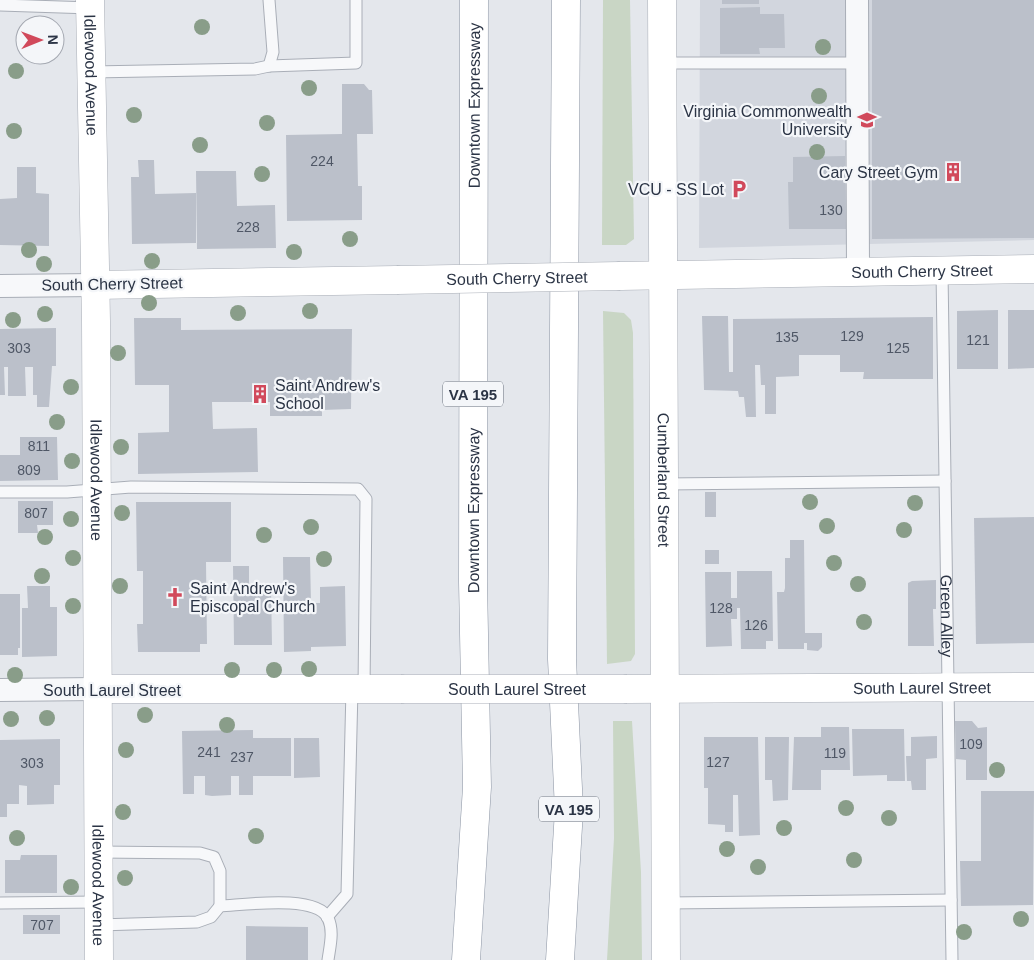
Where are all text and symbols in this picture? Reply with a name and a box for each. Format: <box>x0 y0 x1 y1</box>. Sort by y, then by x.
street label: Idlewood Avenue <box>82 14 101 136</box>
north arrow <box>15 15 65 65</box>
street label: Downtown Expressway <box>465 23 482 188</box>
text: N <box>45 35 61 45</box>
place label: Virginia Commonwealth University <box>683 103 852 138</box>
school or university icon: Virginia Commonwealth University <box>856 109 878 131</box>
house number: 224 <box>310 153 334 169</box>
building icon: Cary Street Gym <box>942 161 964 183</box>
place label: Cary Street Gym <box>819 164 938 181</box>
parking icon: VCU - SS Lot <box>728 178 750 200</box>
place label: VCU - SS Lot <box>628 181 725 198</box>
house number: 130 <box>819 202 843 218</box>
house number: 228 <box>236 219 260 235</box>
street label: South Cherry Street <box>851 261 993 281</box>
street label: South Cherry Street <box>446 268 588 288</box>
street label: South Cherry Street <box>41 274 183 294</box>
house number: 129 <box>840 328 864 344</box>
house number: 135 <box>775 329 799 345</box>
house number: 121 <box>966 332 990 348</box>
house number: 303 <box>7 340 31 356</box>
house number: 125 <box>886 340 910 356</box>
place label: Saint Andrew's School <box>275 377 380 412</box>
road number: VA 195 <box>443 382 503 406</box>
building icon: Saint Andrew's School <box>249 383 271 405</box>
street label: Cumberland Street <box>655 413 673 548</box>
street label: Idlewood Avenue <box>88 419 106 541</box>
street label: Downtown Expressway <box>464 428 482 593</box>
house number: 811 <box>28 438 50 454</box>
house number: 809 <box>17 462 41 478</box>
house number: 807 <box>24 505 48 521</box>
street label: Green Alley <box>938 574 956 657</box>
place label: Saint Andrew's Episcopal Church <box>190 580 315 615</box>
church icon: Saint Andrew's Episcopal Church <box>164 586 186 608</box>
house number: 128 <box>709 600 733 616</box>
house number: 126 <box>744 617 768 633</box>
street label: South Laurel Street <box>853 679 992 696</box>
street label: South Laurel Street <box>448 681 587 698</box>
street label: South Laurel Street <box>43 682 181 699</box>
house number: 109 <box>959 736 983 752</box>
house number: 241 <box>197 744 221 760</box>
house number: 119 <box>824 745 846 761</box>
house number: 237 <box>230 749 254 765</box>
house number: 127 <box>706 754 730 770</box>
house number: 303 <box>20 755 44 771</box>
road number: VA 195 <box>539 796 599 822</box>
street label: Idlewood Avenue <box>90 824 107 946</box>
house number: 707 <box>30 917 54 933</box>

